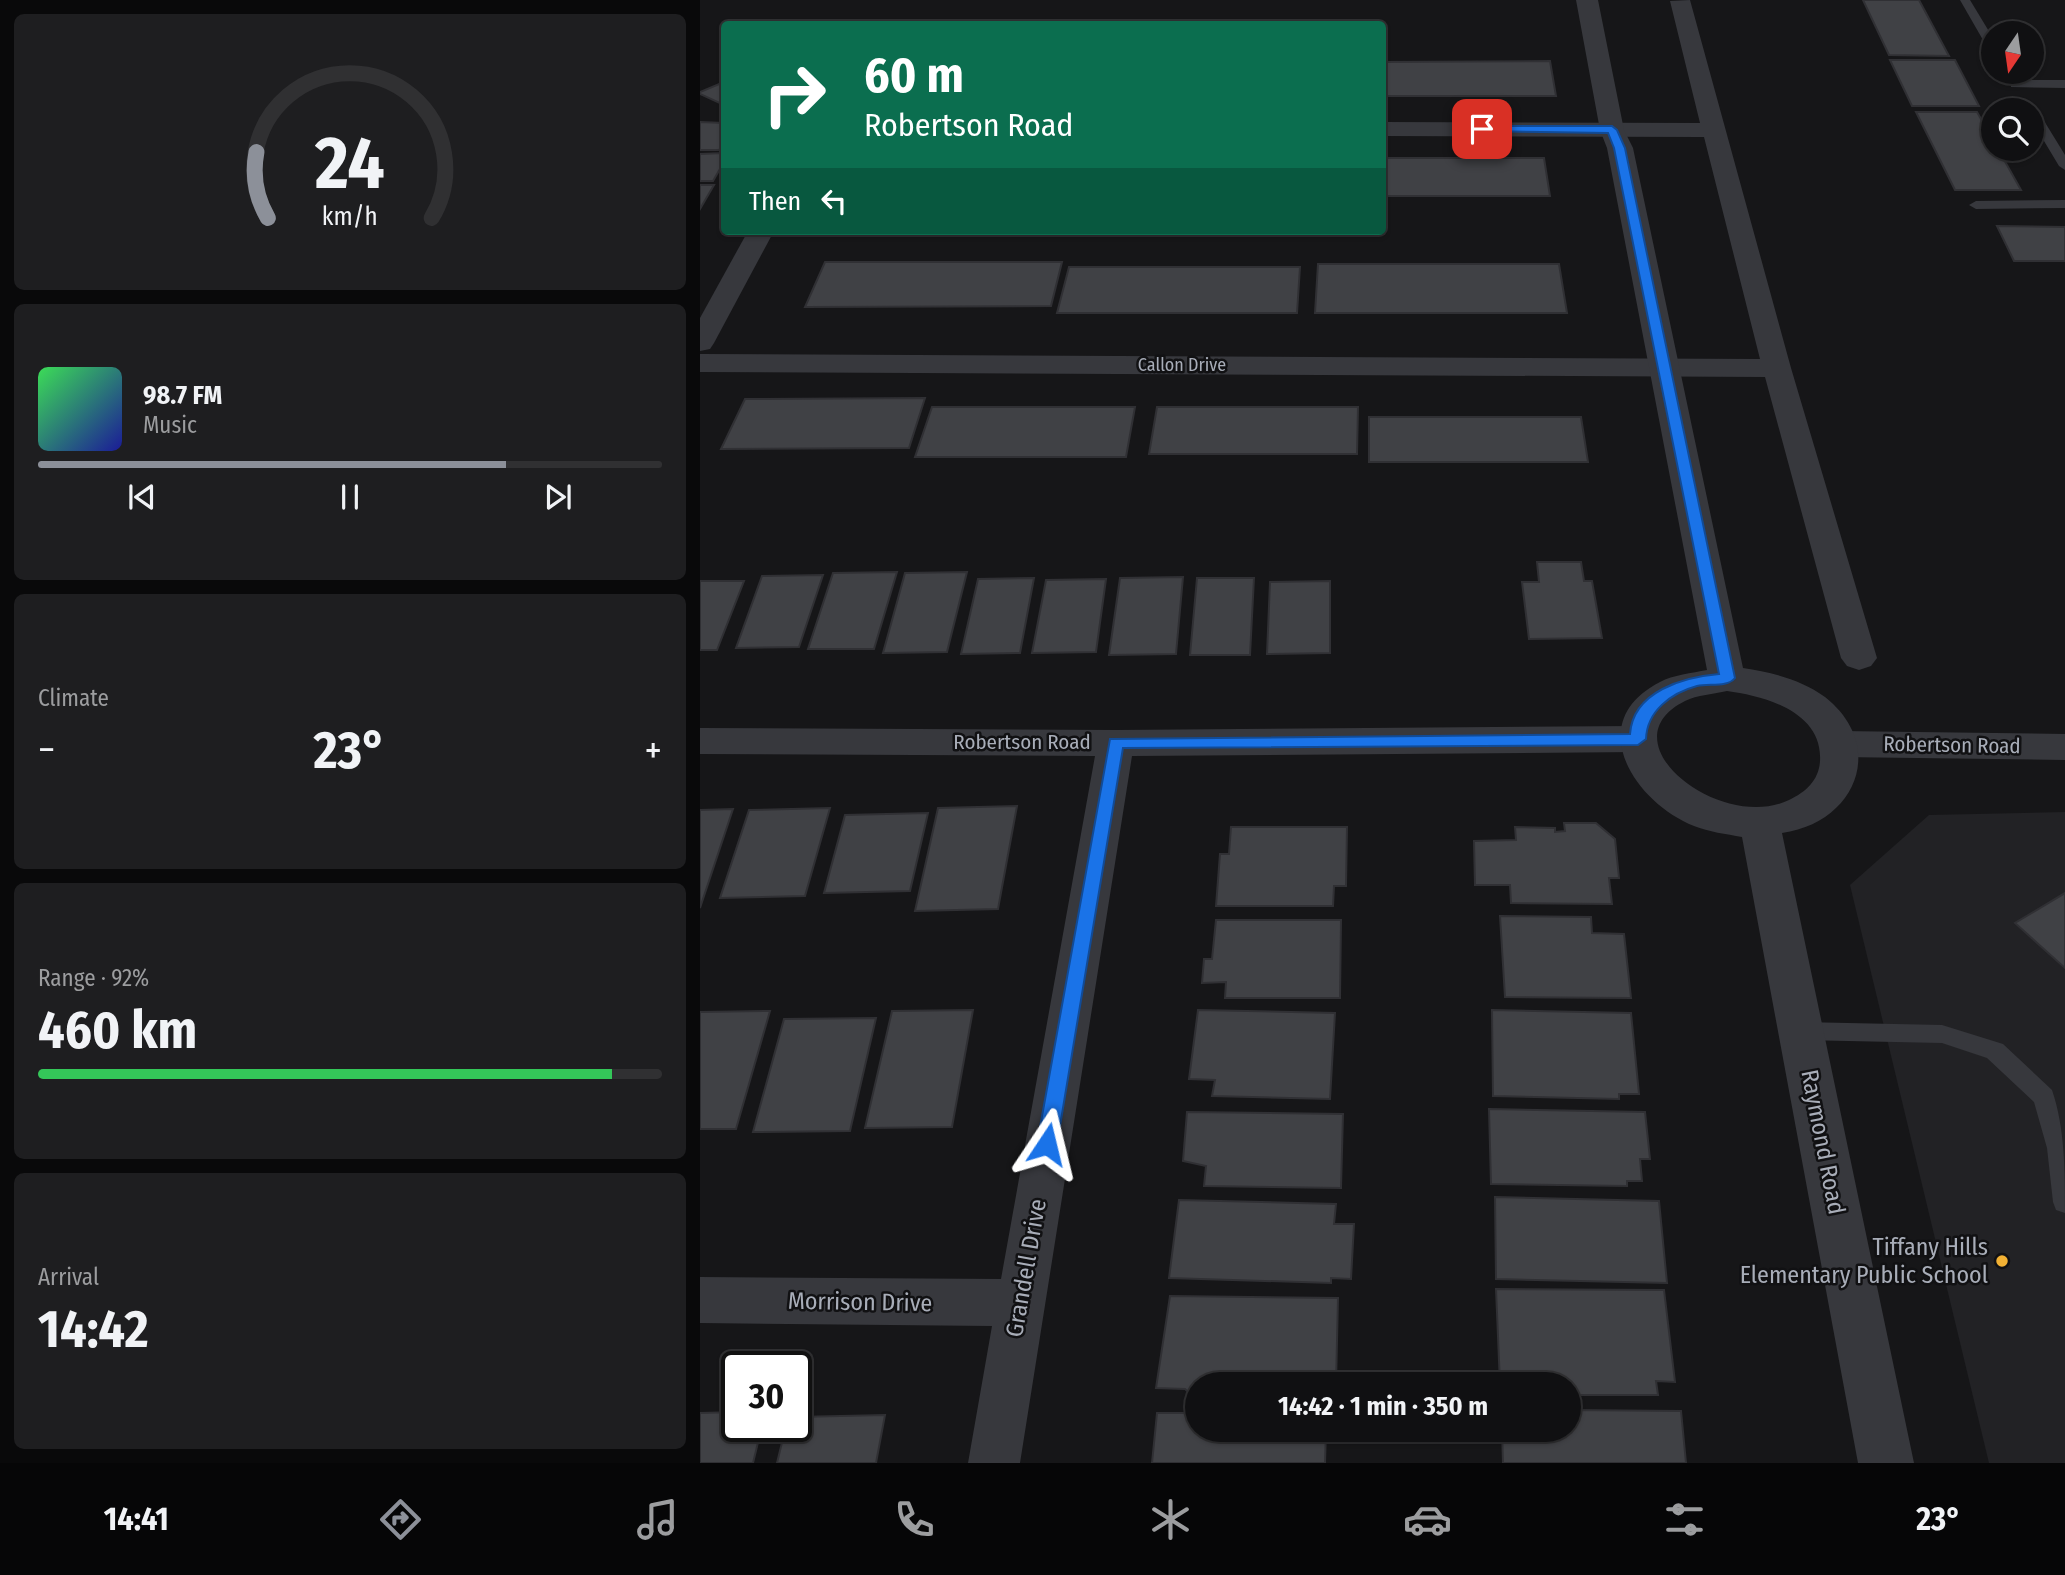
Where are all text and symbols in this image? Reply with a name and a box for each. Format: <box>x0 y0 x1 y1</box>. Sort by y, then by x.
north arrow <box>1981 21 2044 84</box>
map controls <box>1981 21 2044 161</box>
text: 60 m <box>864 46 964 105</box>
icon: right <box>749 49 840 140</box>
button: search <box>1981 98 2044 161</box>
pin <box>1452 99 1512 159</box>
text: Robertson Road <box>864 106 1073 144</box>
icon: arrive <box>1463 110 1501 148</box>
text: 24 <box>314 120 385 207</box>
icon: left <box>815 182 853 220</box>
text: Then <box>749 186 801 217</box>
text: km/h <box>322 202 378 232</box>
street label: Callon Drive <box>1138 354 1226 376</box>
text: 98.7 FM <box>143 380 222 411</box>
text: Music <box>143 411 197 439</box>
icon: previous <box>123 478 161 516</box>
icon: pause <box>331 478 369 516</box>
icon: next <box>539 478 577 516</box>
text: Climate <box>38 684 109 712</box>
text: 23° <box>313 719 386 782</box>
text: − <box>38 727 55 773</box>
text: + <box>645 727 662 773</box>
street label: Robertson Road <box>953 729 1091 755</box>
street label: Robertson Road <box>1883 731 2021 759</box>
text: Range · 92% <box>38 964 149 992</box>
text: 460 km <box>38 999 197 1062</box>
street label: Raymond Road <box>1795 1067 1851 1217</box>
position arrow <box>1010 1107 1084 1181</box>
street label: Grandell Drive <box>1000 1197 1052 1339</box>
place label: Tiffany Hills Elementary Public School <box>1740 1233 1988 1289</box>
marker: Tiffany Hills Elementary Public School <box>1994 1253 2010 1269</box>
text: Arrival <box>38 1263 99 1291</box>
street label: Morrison Drive <box>788 1287 932 1317</box>
text: 14:42 <box>38 1298 149 1361</box>
speed limit sign: 30 <box>721 1351 812 1442</box>
text: 14:42 · 1 min · 350 m <box>1278 1391 1488 1422</box>
icon: directions <box>376 1495 425 1544</box>
icon: music <box>633 1495 682 1544</box>
icon: phone <box>890 1495 939 1544</box>
icon: climate <box>1146 1495 1195 1544</box>
icon: car <box>1403 1495 1452 1544</box>
icon: filters <box>1660 1495 1709 1544</box>
text: 14:41 <box>104 1500 169 1538</box>
text: 23° <box>1916 1500 1961 1538</box>

